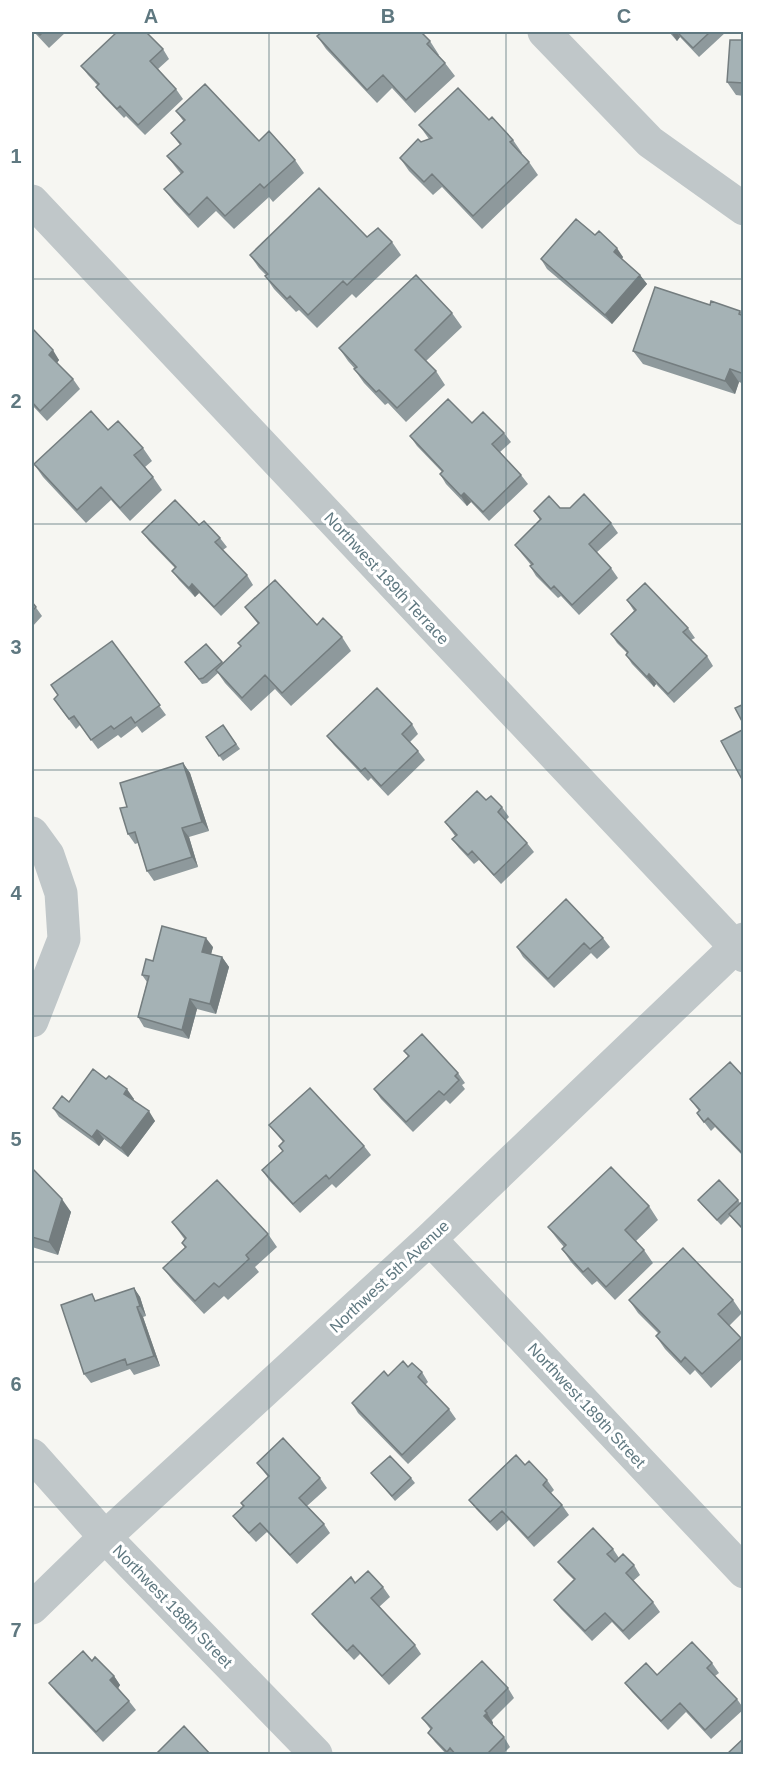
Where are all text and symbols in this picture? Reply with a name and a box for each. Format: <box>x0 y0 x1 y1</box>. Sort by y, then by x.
text: A <box>144 5 158 27</box>
text: B <box>381 5 395 27</box>
text: C <box>617 5 631 27</box>
text: 1 <box>10 145 22 167</box>
text: 2 <box>10 390 22 412</box>
street label: Northwest 189th Terrace <box>321 509 452 648</box>
text: 3 <box>10 636 22 658</box>
text: 4 <box>10 882 22 904</box>
text: 5 <box>10 1128 22 1150</box>
street label: Northwest 5th Avenue <box>326 1217 452 1336</box>
street label: Northwest 189th Street <box>525 1340 649 1471</box>
text: 6 <box>10 1373 22 1395</box>
street label: Northwest 188th Street <box>110 1542 236 1672</box>
text: 7 <box>10 1619 22 1641</box>

